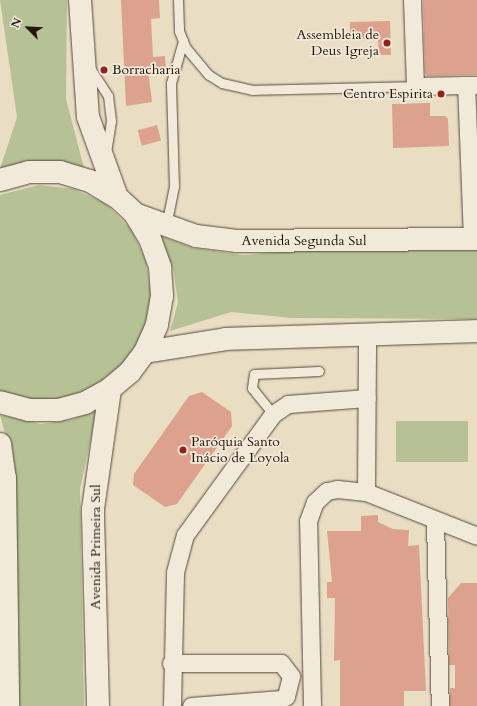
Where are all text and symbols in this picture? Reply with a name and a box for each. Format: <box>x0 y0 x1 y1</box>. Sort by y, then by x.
north arrow <box>8 8 48 48</box>
text: N <box>8 16 25 30</box>
place label: Assembleia de Deus Igreja <box>296 27 379 60</box>
marker: Assembleia de Deus Igreja <box>382 38 392 48</box>
place label: Borracharia <box>112 62 181 78</box>
marker: Borracharia <box>99 65 109 75</box>
place label: Centro Espirita <box>343 86 433 102</box>
marker: Centro Espirita <box>436 89 446 99</box>
street label: Avenida Segunda Sul <box>242 233 366 249</box>
place label: Paróquia Santo Inácio de Loyola <box>191 434 290 466</box>
marker: Paróquia Santo Inácio de Loyola <box>178 445 188 455</box>
street label: Avenida Primeira Sul <box>88 484 104 610</box>

